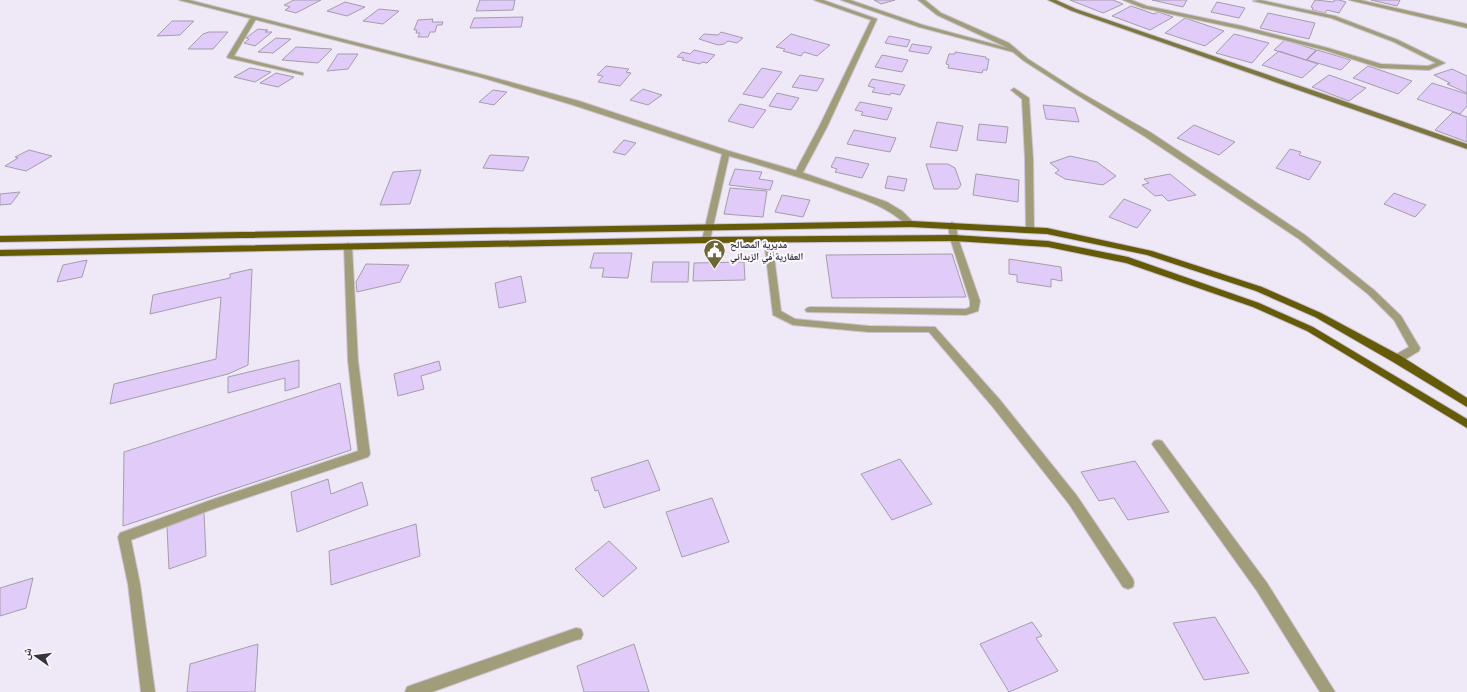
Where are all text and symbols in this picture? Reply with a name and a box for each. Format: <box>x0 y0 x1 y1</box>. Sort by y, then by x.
public building icon: مديرية المصالح العقارية في الزبداني <box>702 237 728 270</box>
place label: مديرية المصالح العقارية في الزبداني <box>730 238 803 264</box>
north arrow <box>16 636 56 676</box>
text: ش <box>18 646 36 661</box>

